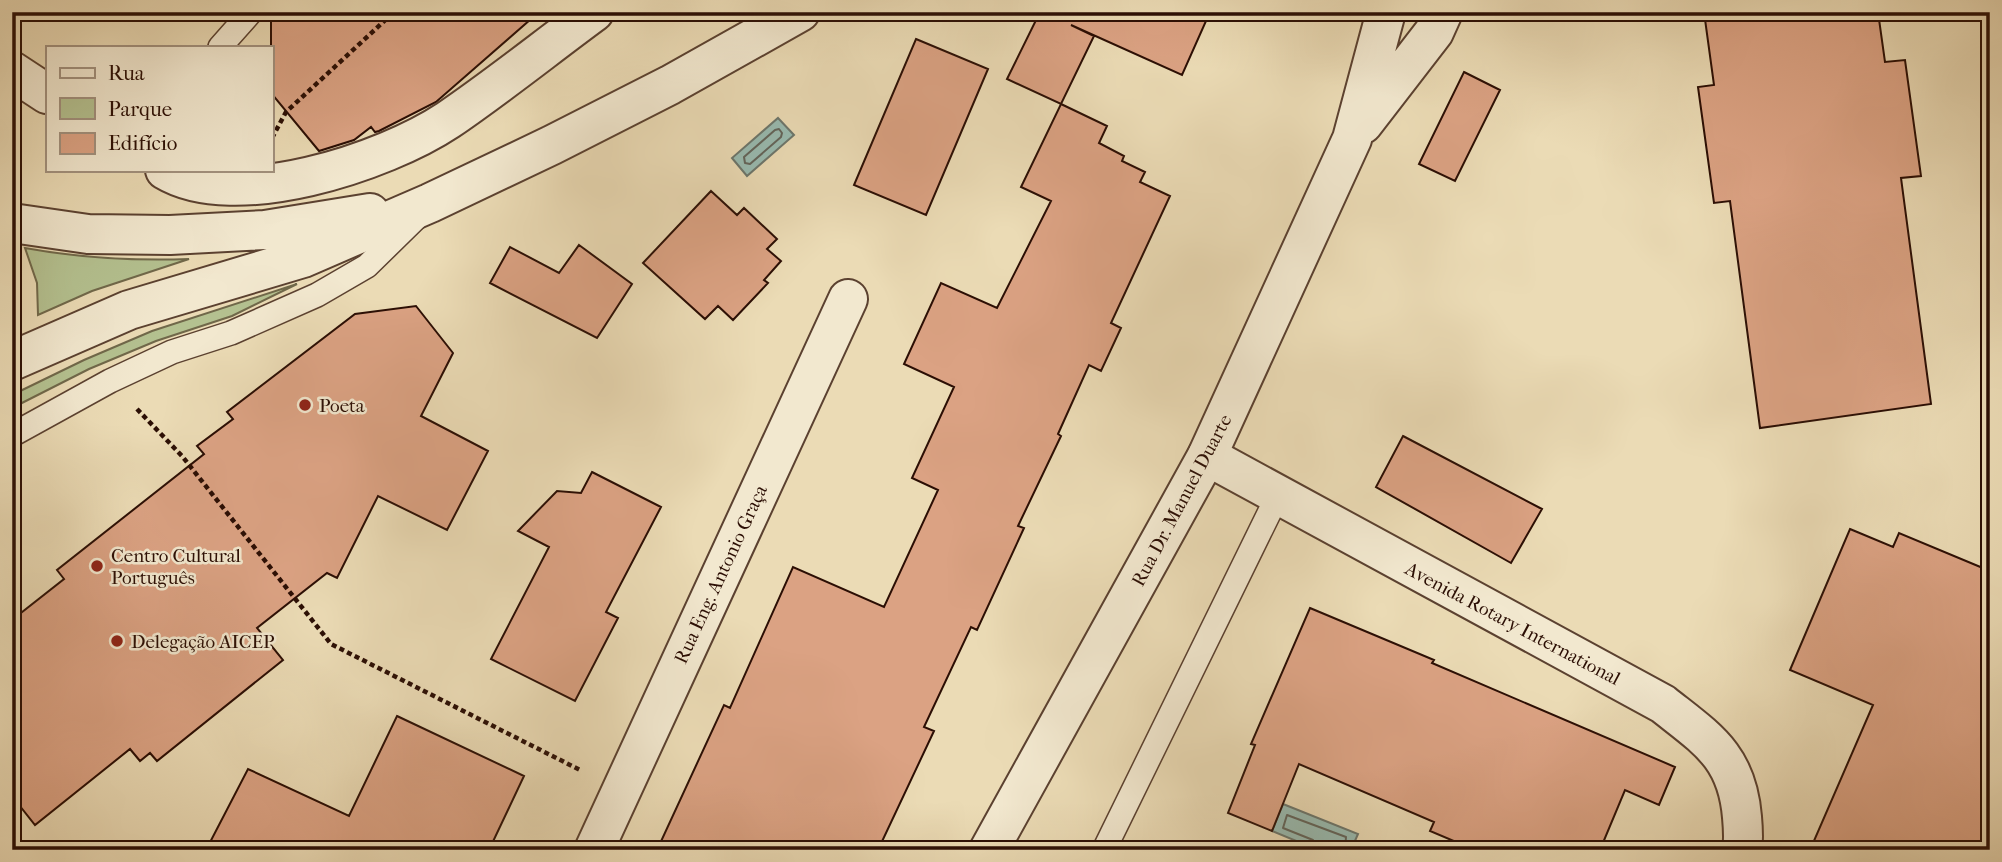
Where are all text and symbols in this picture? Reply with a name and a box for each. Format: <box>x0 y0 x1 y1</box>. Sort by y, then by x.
legend <box>46 46 273 172</box>
text: Rua <box>108 61 145 85</box>
text: Parque <box>108 97 172 121</box>
text: Edifício <box>108 131 177 155</box>
place label: Poeta <box>319 395 365 417</box>
marker: Poeta <box>297 397 313 413</box>
street label: Rua Dr. Manuel Duarte <box>1127 411 1237 590</box>
street label: Rua Eng. Antonio Graça <box>670 481 772 667</box>
place label: Centro Cultural Português <box>111 545 241 589</box>
street label: Avenida Rotary International <box>1400 557 1624 690</box>
marker: Centro Cultural Português <box>89 558 105 574</box>
place label: Delegação AICEP <box>131 631 275 653</box>
marker: Delegação AICEP <box>109 633 125 649</box>

